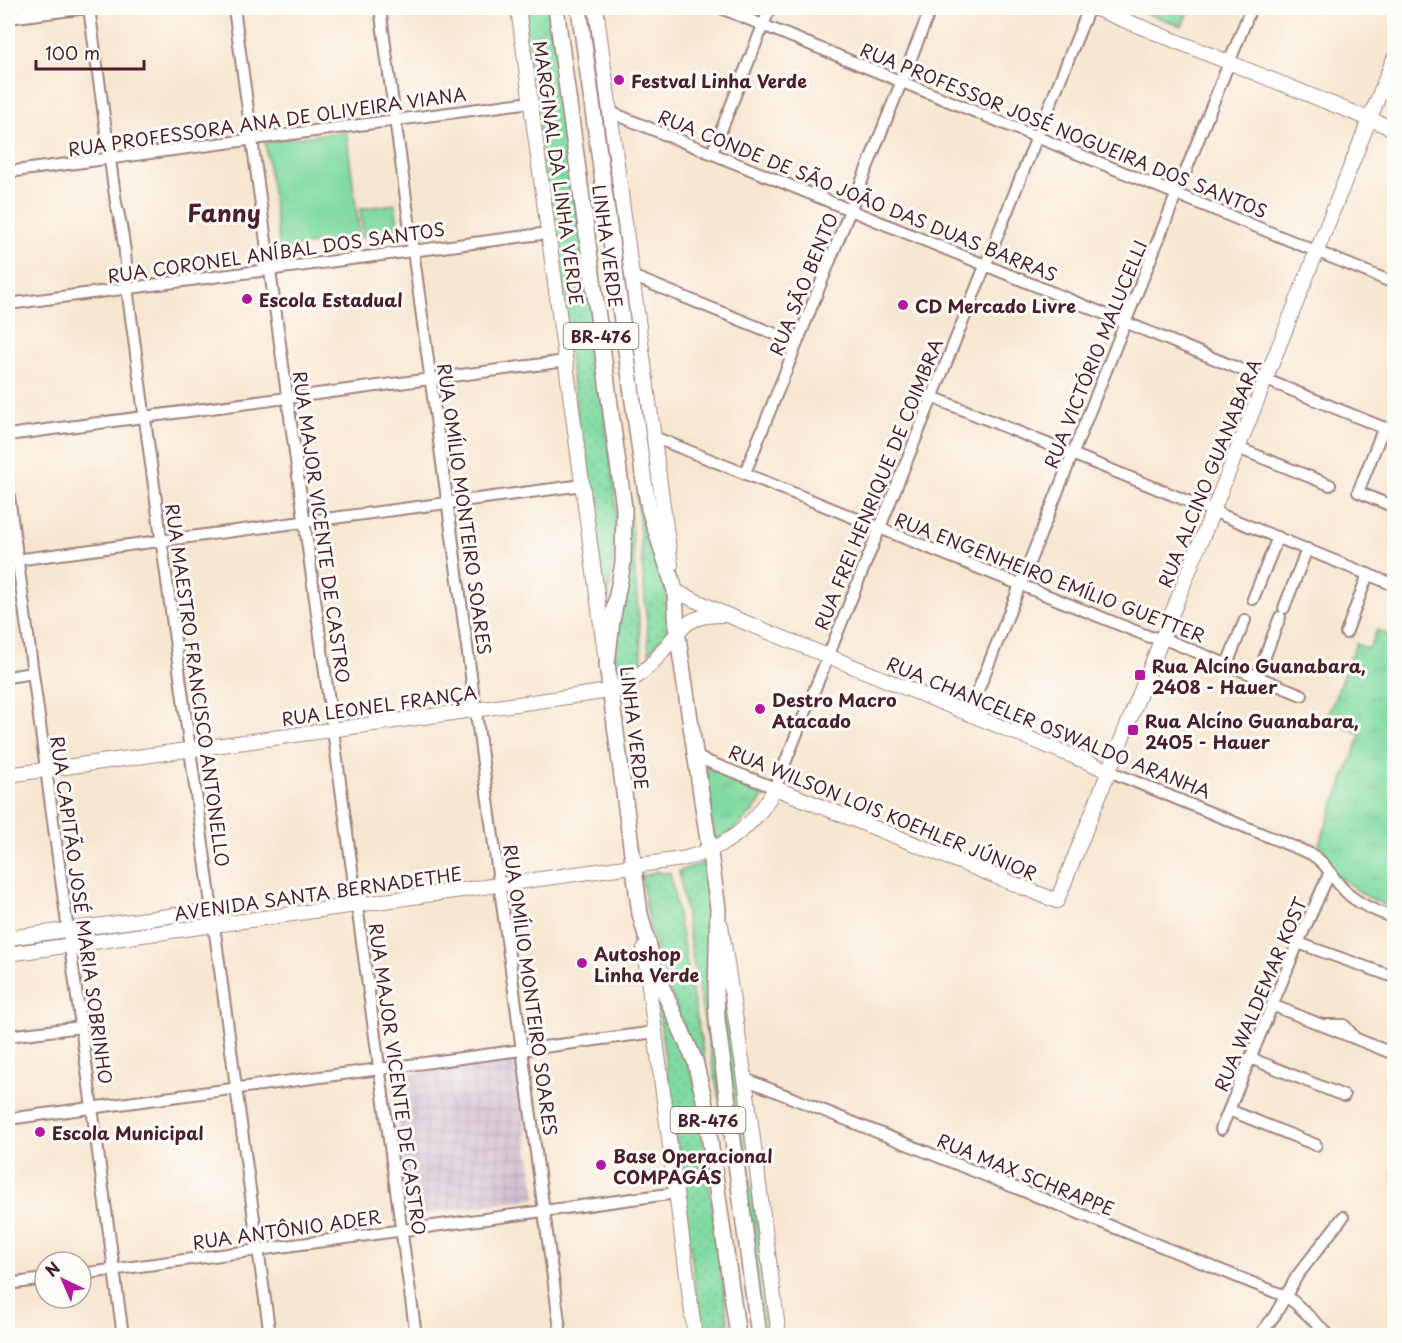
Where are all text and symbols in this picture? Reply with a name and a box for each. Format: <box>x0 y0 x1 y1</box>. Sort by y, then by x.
scale bar <box>36 33 144 71</box>
street label: RUA PROFESSOR JOSÉ NOGUEIRA DOS SANTOS <box>856 36 1272 224</box>
text: 100 m <box>45 39 100 66</box>
street label: MARGINAL DA LINHA VERDE <box>527 39 591 307</box>
place label: Festval Linha Verde <box>631 67 807 94</box>
marker: Festval Linha Verde <box>612 73 626 87</box>
street label: RUA PROFESSORA ANA DE OLIVEIRA VIANA <box>66 80 468 162</box>
street label: RUA CONDE DE SÃO JOÃO DAS DUAS BARRAS <box>654 102 1062 288</box>
street label: LINHA VERDE <box>586 183 630 309</box>
district label: Fanny <box>187 194 261 230</box>
street label: RUA SÃO BENTO <box>762 209 844 359</box>
street label: RUA CORONEL ANÍBAL DOS SANTOS <box>105 215 447 289</box>
street label: RUA VICTÓRIO MALUCELLI <box>1037 236 1153 472</box>
place label: Escola Estadual <box>259 286 402 313</box>
marker: Escola Estadual <box>240 292 254 306</box>
place label: CD Mercado Livre <box>915 292 1076 319</box>
marker: CD Mercado Livre <box>896 298 910 312</box>
road number: BR-476 <box>564 323 638 349</box>
street label: RUA FREI HENRIQUE DE COIMBRA <box>807 334 949 634</box>
street label: RUA ALCINO GUANABARA <box>1151 355 1267 591</box>
street label: RUA OMÍLIO MONTEIRO SOARES <box>431 361 499 657</box>
street label: RUA MAJOR VICENTE DE CASTRO <box>287 369 357 685</box>
street label: RUA MAESTRO FRANCISCO ANTONELLO <box>159 502 237 868</box>
street label: RUA ENGENHEIRO EMÍLIO GUETTER <box>891 505 1209 649</box>
street label: RUA CHANCELER OSWALDO ARANHA <box>883 649 1215 805</box>
place label: Rua Alcíno Guanabara, 2408 - Hauer <box>1152 652 1366 700</box>
street label: LINHA VERDE <box>614 665 656 791</box>
marker: Rua Alcíno Guanabara, 2408 - Hauer <box>1133 668 1147 682</box>
street label: RUA LEONEL FRANÇA <box>280 678 479 732</box>
place label: Destro Macro Atacado <box>772 686 897 734</box>
marker: Destro Macro Atacado <box>753 702 767 716</box>
place label: Rua Alcíno Guanabara, 2405 - Hauer <box>1145 707 1359 755</box>
marker: Rua Alcíno Guanabara, 2405 - Hauer <box>1126 723 1140 737</box>
street label: RUA CAPITÃO JOSÉ MARIA SOBRINHO <box>44 734 120 1086</box>
street label: RUA WILSON LOIS KOEHLER JÚNIOR <box>725 738 1041 886</box>
street label: RUA OMÍLIO MONTEIRO SOARES <box>497 842 565 1138</box>
street label: AVENIDA SANTA BERNADETHE <box>172 859 464 927</box>
street label: RUA WALDEMAR KOST <box>1207 892 1313 1095</box>
street label: RUA MAJOR VICENTE DE CASTRO <box>363 921 433 1237</box>
place label: Autoshop Linha Verde <box>594 940 700 988</box>
marker: Autoshop Linha Verde <box>575 956 589 970</box>
road number: BR-476 <box>670 1107 746 1133</box>
place label: Escola Municipal <box>52 1119 204 1146</box>
marker: Escola Municipal <box>33 1125 47 1139</box>
street label: RUA MAX SCHRAPPE <box>933 1126 1119 1222</box>
place label: Base Operacional COMPAGÁS <box>613 1142 772 1190</box>
marker: Base Operacional COMPAGÁS <box>594 1158 608 1172</box>
street label: RUA ANTÔNIO ADER <box>191 1202 383 1256</box>
north arrow <box>33 1250 93 1310</box>
text: N <box>39 1255 65 1282</box>

